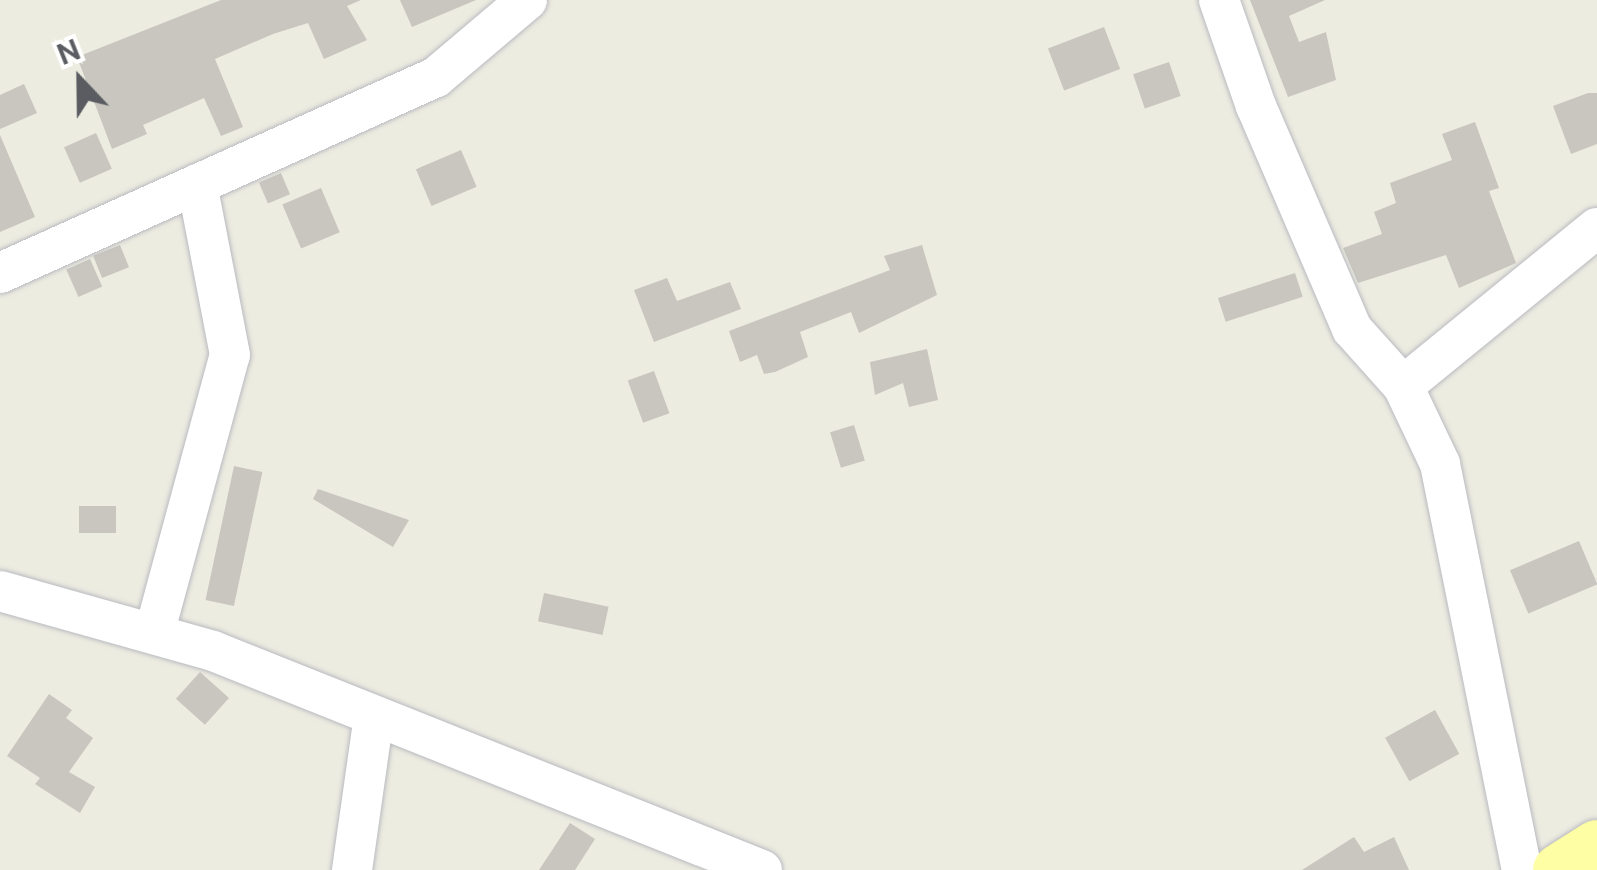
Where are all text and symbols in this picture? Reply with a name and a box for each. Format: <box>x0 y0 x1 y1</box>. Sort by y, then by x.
north arrow <box>30 30 130 130</box>
text: N <box>52 32 85 71</box>

